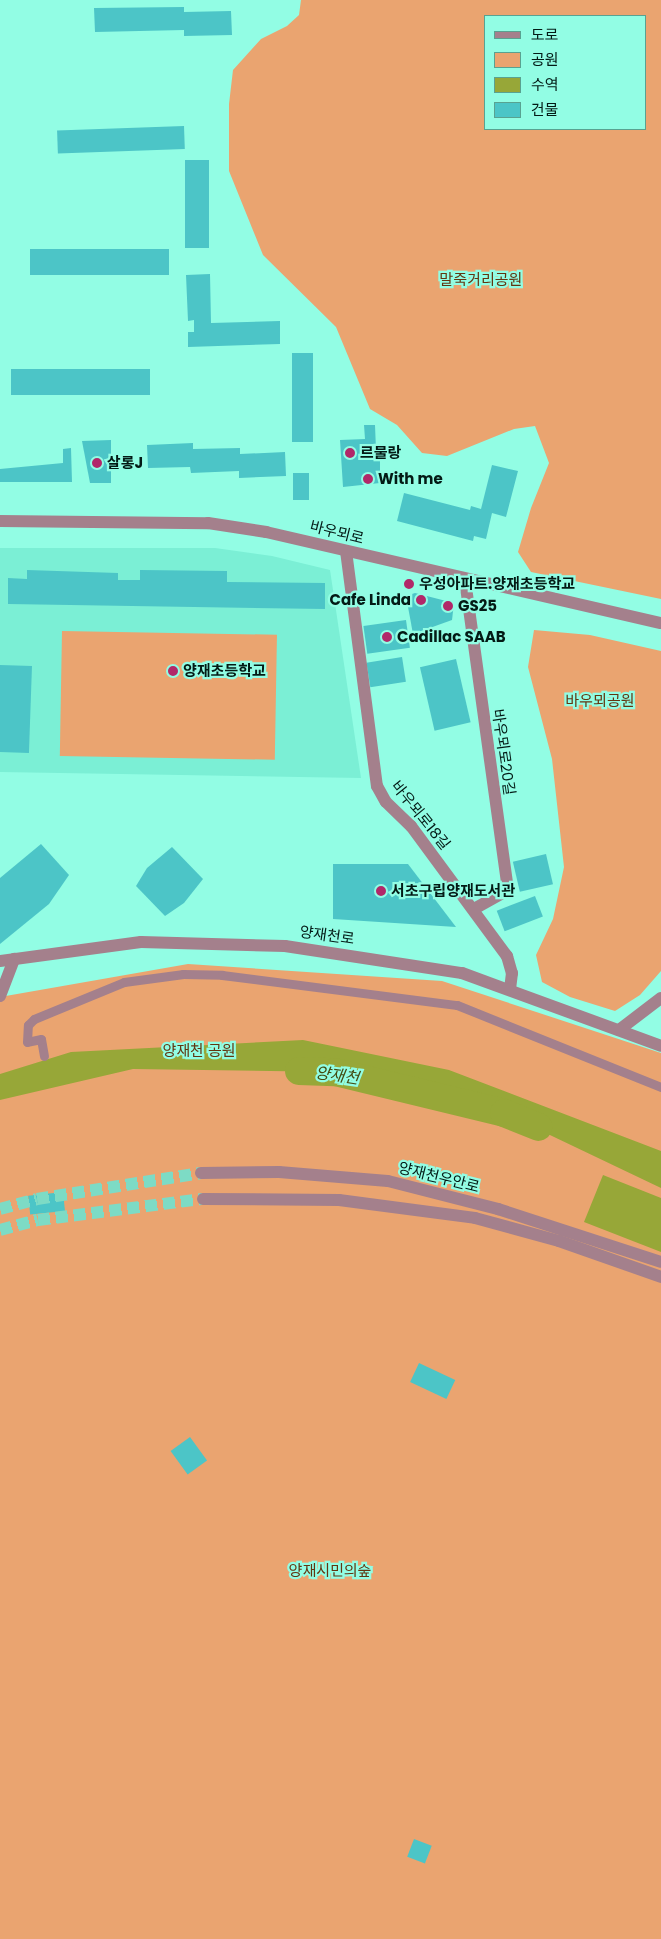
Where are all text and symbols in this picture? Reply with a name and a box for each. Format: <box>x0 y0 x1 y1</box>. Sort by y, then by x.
legend <box>483 15 646 130</box>
text: 도로 <box>531 24 559 45</box>
text: 공원 <box>531 49 559 70</box>
text: 수역 <box>531 74 559 95</box>
text: 건물 <box>531 99 559 120</box>
park label: 말죽거리공원 <box>440 271 522 289</box>
place label: 르물랑 <box>360 444 401 462</box>
marker: 르물랑 <box>344 447 356 459</box>
place label: 살롱J <box>107 454 143 472</box>
marker: 살롱J <box>91 457 103 469</box>
place label: With me <box>378 470 443 488</box>
marker: With me <box>362 473 374 485</box>
street label: 바우뫼로 <box>308 517 366 547</box>
place label: 우성아파트.양재초등학교 <box>419 575 575 593</box>
marker: 우성아파트.양재초등학교 <box>403 578 415 590</box>
place label: Cafe Linda <box>330 591 411 609</box>
marker: Cafe Linda <box>415 594 427 606</box>
place label: GS25 <box>458 597 497 615</box>
marker: GS25 <box>442 600 454 612</box>
place label: Cadillac SAAB <box>397 628 506 646</box>
marker: Cadillac SAAB <box>381 631 393 643</box>
place label: 양재초등학교 <box>183 662 266 680</box>
marker: 양재초등학교 <box>167 665 179 677</box>
park label: 바우뫼공원 <box>566 692 634 710</box>
street label: 바우뫼로20길 <box>489 708 519 796</box>
street label: 바우뫼로18길 <box>388 777 454 853</box>
place label: 서초구립양재도서관 <box>391 882 515 900</box>
marker: 서초구립양재도서관 <box>375 885 387 897</box>
street label: 양재천로 <box>298 922 356 948</box>
park label: 양재천 공원 <box>162 1042 236 1060</box>
water label: 양재천 <box>314 1063 360 1089</box>
street label: 양재천우안로 <box>397 1158 481 1196</box>
park label: 양재시민의숲 <box>289 1562 371 1580</box>

